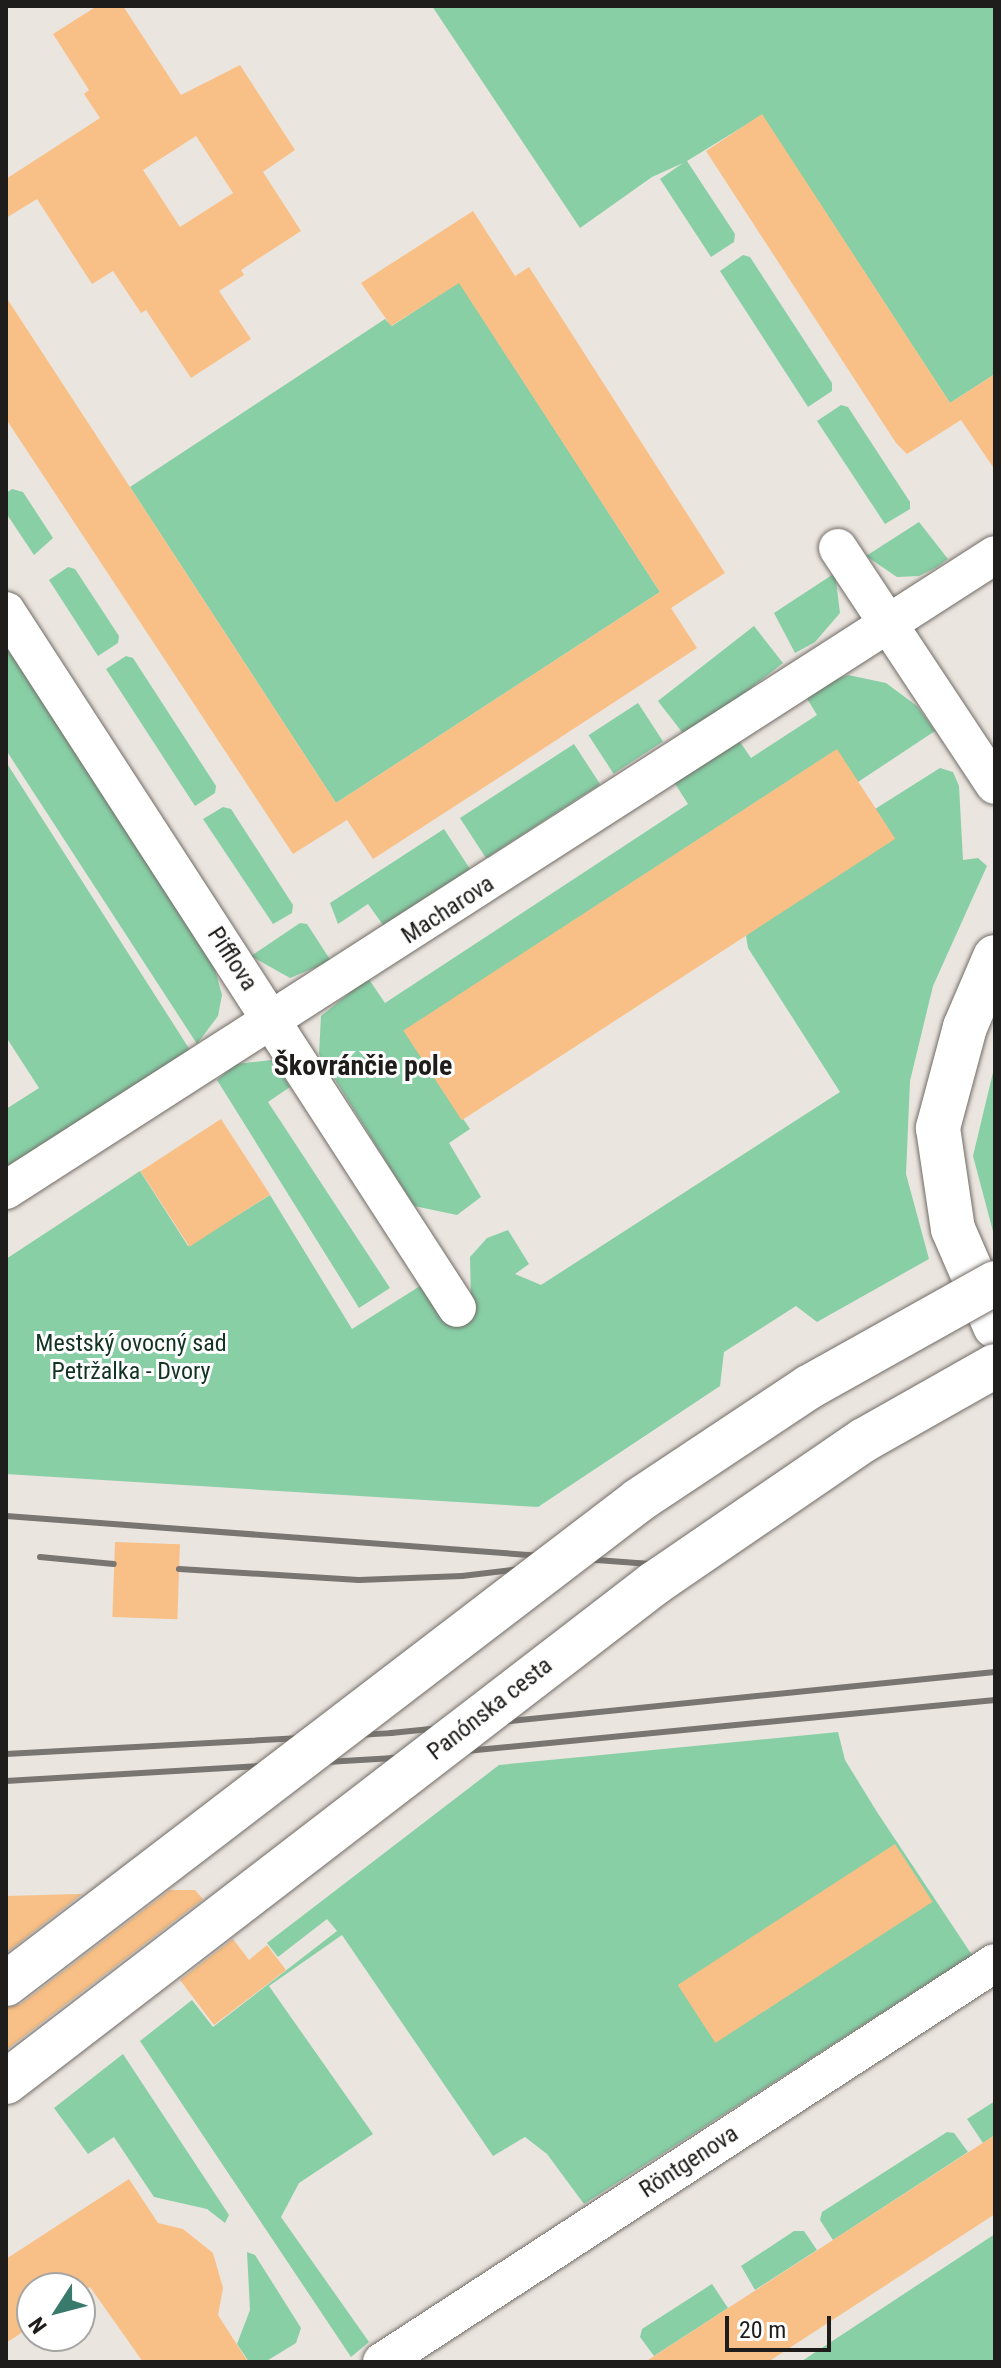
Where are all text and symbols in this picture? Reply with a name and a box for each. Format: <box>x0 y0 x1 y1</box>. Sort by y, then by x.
street label: Macharova <box>396 870 500 950</box>
street label: Pifflova <box>201 922 263 996</box>
district label: Škovránčie pole <box>274 1049 452 1083</box>
park label: Mestský ovocný sad Petržalka - Dvory <box>35 1330 227 1386</box>
street label: Panónska cesta <box>422 1651 558 1767</box>
street label: Röntgenova <box>634 2120 744 2204</box>
north arrow <box>16 2272 96 2352</box>
scale bar <box>729 2300 835 2350</box>
text: N <box>24 2312 52 2338</box>
text: 20 m <box>739 2316 786 2344</box>

